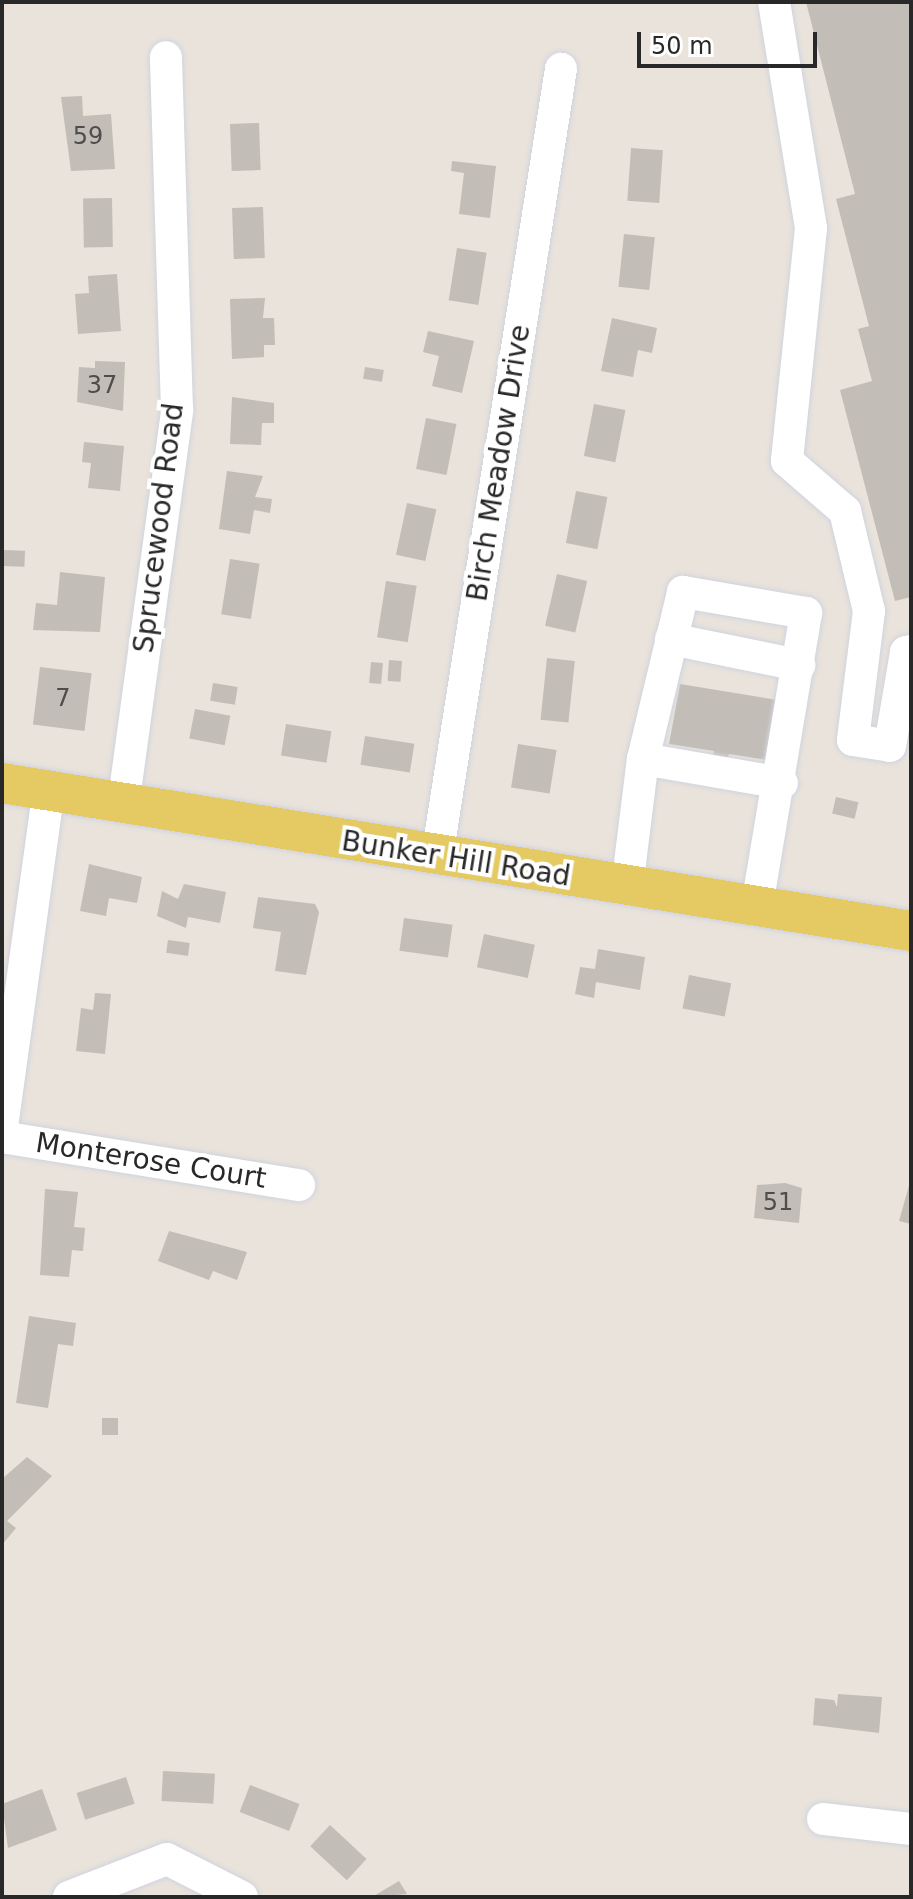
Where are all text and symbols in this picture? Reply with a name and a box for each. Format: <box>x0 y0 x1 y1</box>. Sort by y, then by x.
scale bar <box>641 16 821 66</box>
text: 50 m <box>651 32 713 60</box>
house number: 59 <box>73 123 103 151</box>
street label: Birch Meadow Drive <box>461 322 537 604</box>
house number: 37 <box>87 372 117 400</box>
street label: Sprucewood Road <box>127 401 191 655</box>
house number: 7 <box>55 685 71 713</box>
street label: Bunker Hill Road <box>339 824 573 894</box>
street label: Monterose Court <box>33 1126 269 1196</box>
house number: 51 <box>763 1189 793 1217</box>

